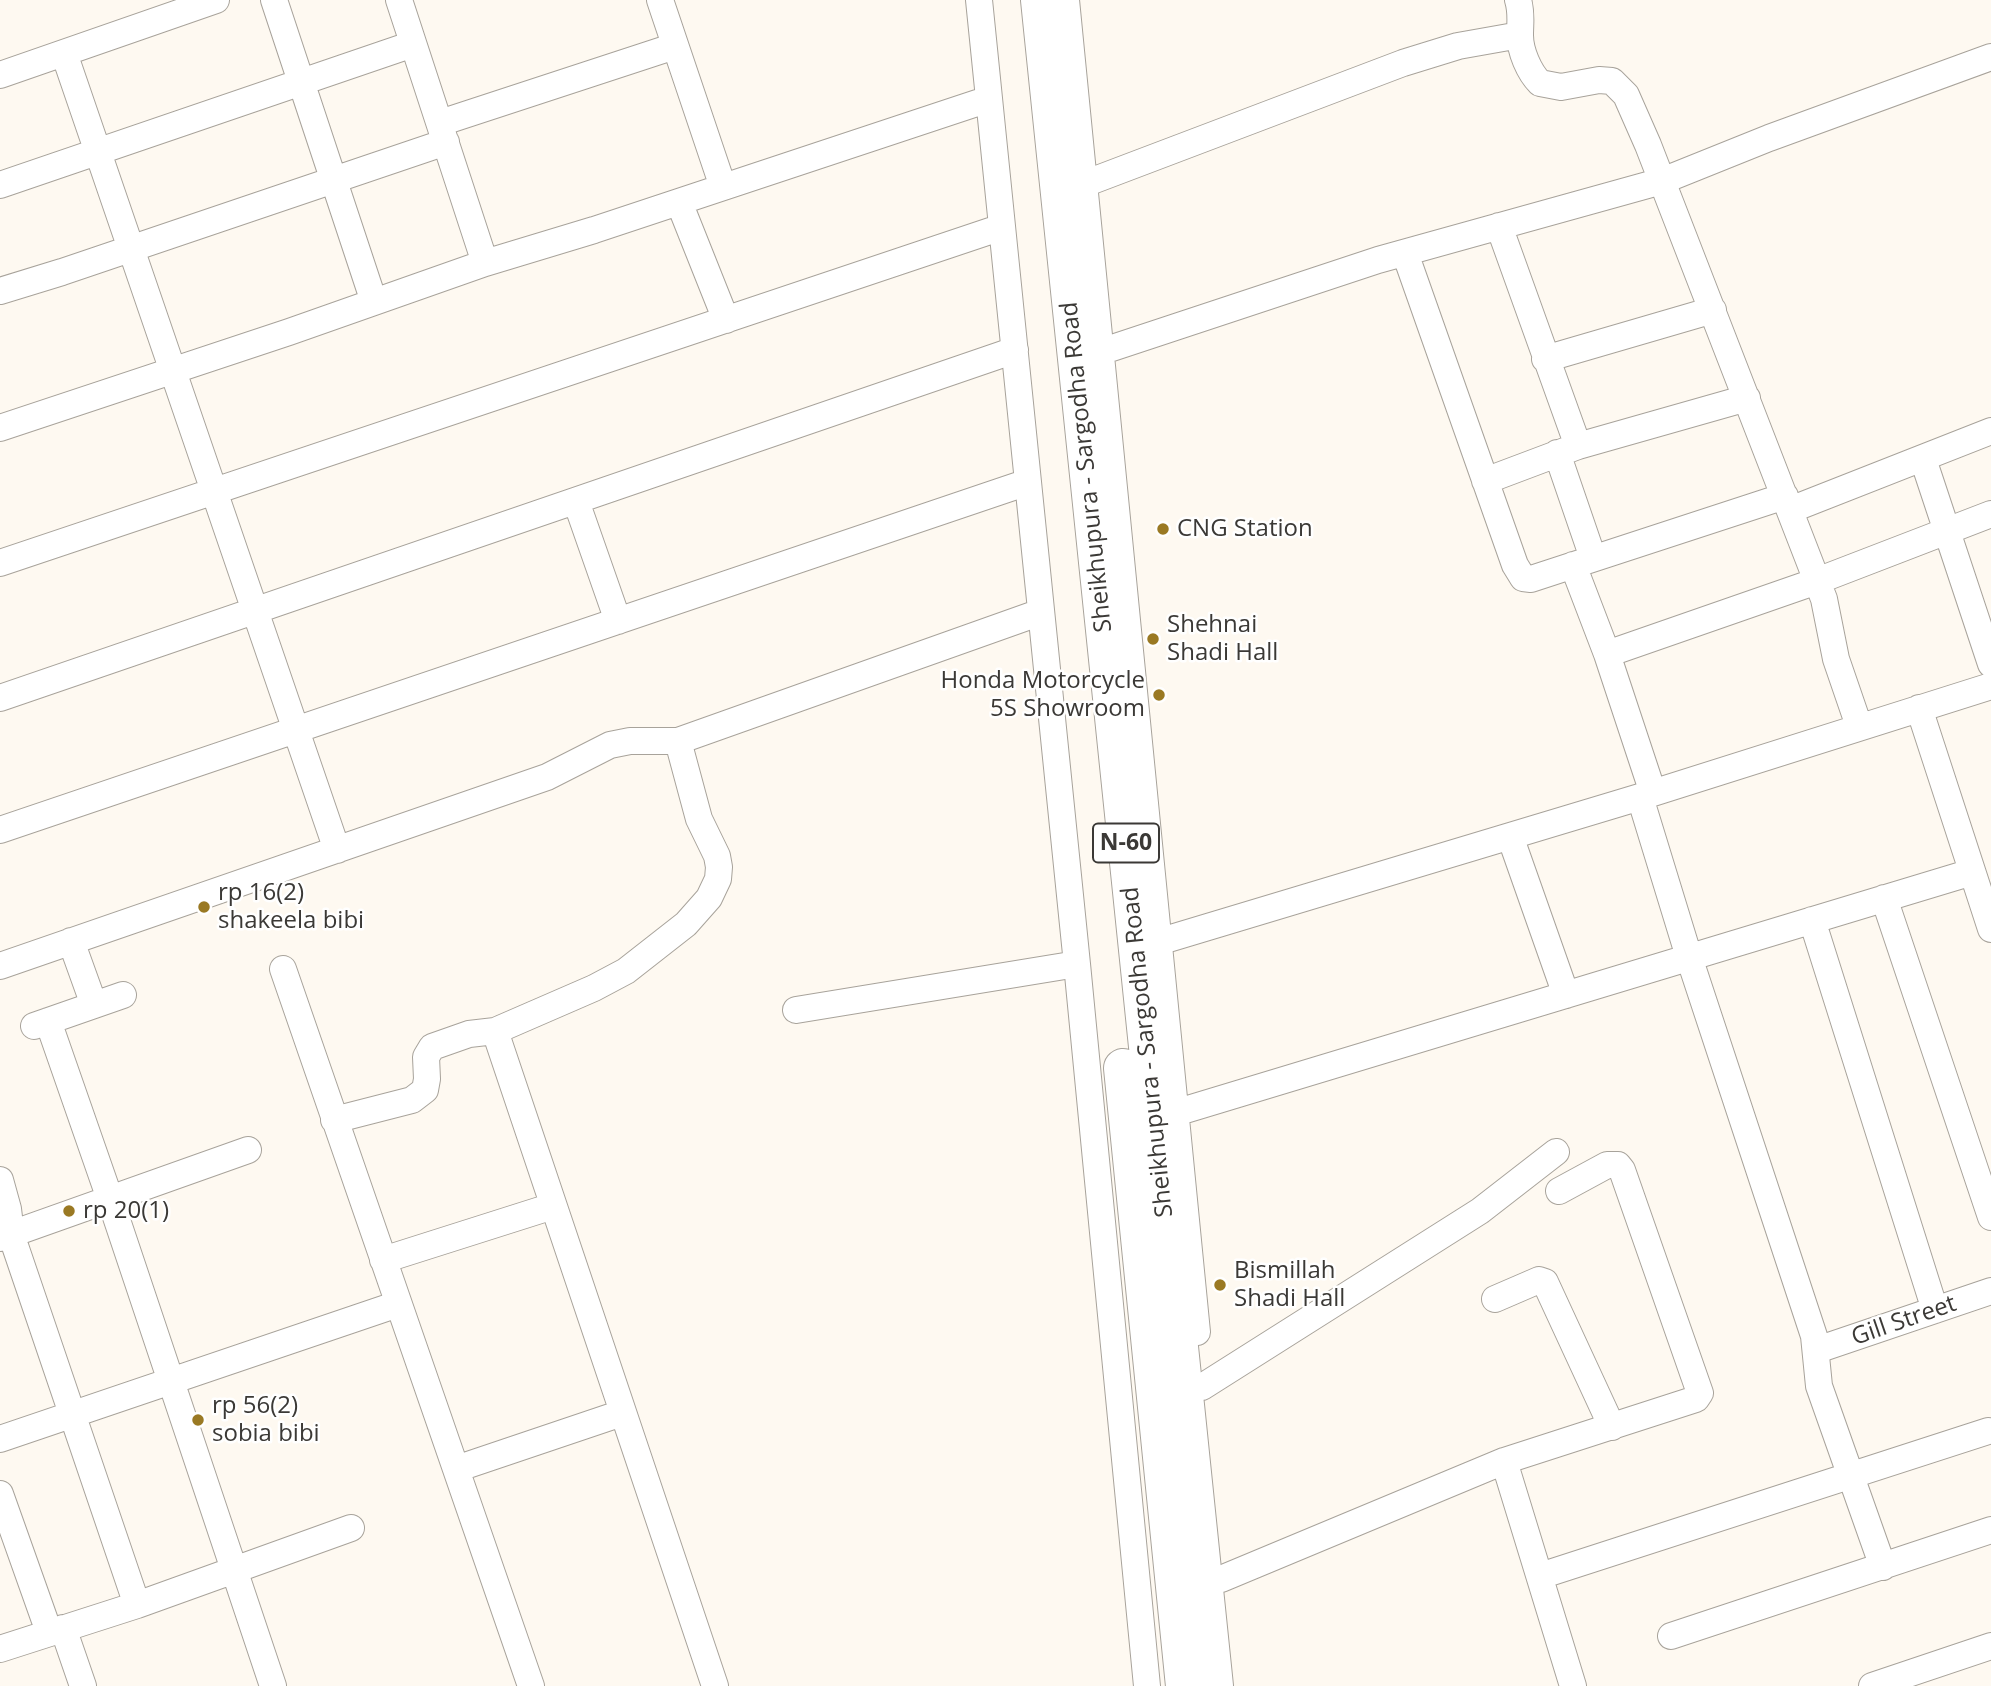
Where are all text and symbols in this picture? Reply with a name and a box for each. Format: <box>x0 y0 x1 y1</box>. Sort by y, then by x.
street label: Sheikhupura - Sargodha Road <box>1055 300 1119 634</box>
place label: CNG Station <box>1177 515 1313 543</box>
marker: CNG Station <box>1155 521 1171 537</box>
place label: Shehnai Shadi Hall <box>1167 611 1278 667</box>
marker: Shehnai Shadi Hall <box>1145 631 1161 647</box>
place label: Honda Motorcycle 5S Showroom <box>941 667 1145 723</box>
marker: Honda Motorcycle 5S Showroom <box>1151 687 1167 703</box>
road number: N-60 <box>1093 824 1159 862</box>
place label: rp 16(2) shakeela bibi <box>218 879 364 935</box>
street label: Sheikhupura - Sargodha Road <box>1116 885 1180 1219</box>
marker: rp 16(2) shakeela bibi <box>196 899 212 915</box>
place label: rp 20(1) <box>83 1197 169 1225</box>
marker: rp 20(1) <box>61 1203 77 1219</box>
place label: Bismillah Shadi Hall <box>1234 1257 1345 1313</box>
marker: Bismillah Shadi Hall <box>1212 1277 1228 1293</box>
street label: Gill Street <box>1848 1290 1960 1352</box>
place label: rp 56(2) sobia bibi <box>212 1392 320 1448</box>
marker: rp 56(2) sobia bibi <box>190 1412 206 1428</box>

